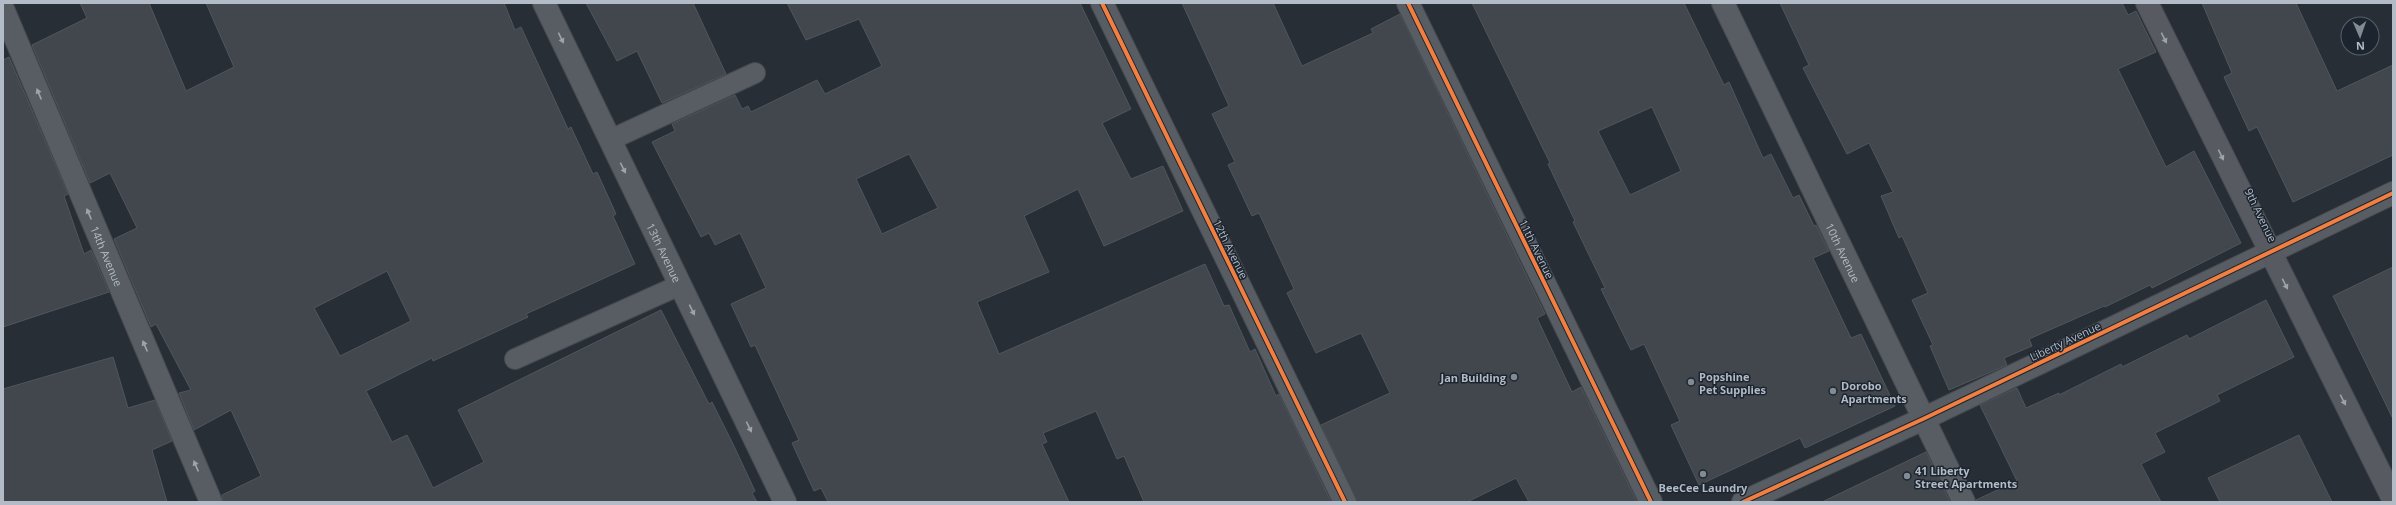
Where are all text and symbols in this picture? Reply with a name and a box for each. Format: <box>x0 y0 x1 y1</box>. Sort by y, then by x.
north arrow <box>2340 16 2380 56</box>
one-way arrow <box>558 32 564 44</box>
one-way arrow <box>2161 32 2167 44</box>
text: N <box>2356 39 2365 54</box>
one-way arrow <box>35 87 41 99</box>
one-way arrow <box>2218 149 2225 160</box>
one-way arrow <box>620 162 626 174</box>
street label: 9th Avenue <box>2242 186 2280 244</box>
one-way arrow <box>86 207 92 219</box>
street label: 12th Avenue <box>1210 217 1252 281</box>
street label: 11th Avenue <box>1516 217 1558 281</box>
street label: 13th Avenue <box>644 220 685 285</box>
street label: 10th Avenue <box>1823 220 1864 285</box>
street label: 14th Avenue <box>88 223 127 289</box>
one-way arrow <box>2282 278 2288 290</box>
one-way arrow <box>689 304 695 316</box>
street label: Liberty Avenue <box>2027 318 2103 364</box>
one-way arrow <box>142 341 148 352</box>
place label: Popshine Pet Supplies <box>1699 369 1766 397</box>
place label: Jan Building <box>1440 370 1507 385</box>
marker: Jan Building <box>1509 372 1519 382</box>
marker: Popshine Pet Supplies <box>1686 377 1696 387</box>
place label: Dorobo Apartments <box>1841 378 1907 406</box>
marker: Dorobo Apartments <box>1828 386 1838 396</box>
one-way arrow <box>2340 394 2346 406</box>
one-way arrow <box>745 422 752 433</box>
one-way arrow <box>192 460 198 472</box>
place label: 41 Liberty Street Apartments <box>1915 463 2018 491</box>
marker: BeeCee Laundry <box>1698 469 1708 479</box>
marker: 41 Liberty Street Apartments <box>1902 471 1912 481</box>
place label: BeeCee Laundry <box>1659 480 1748 495</box>

